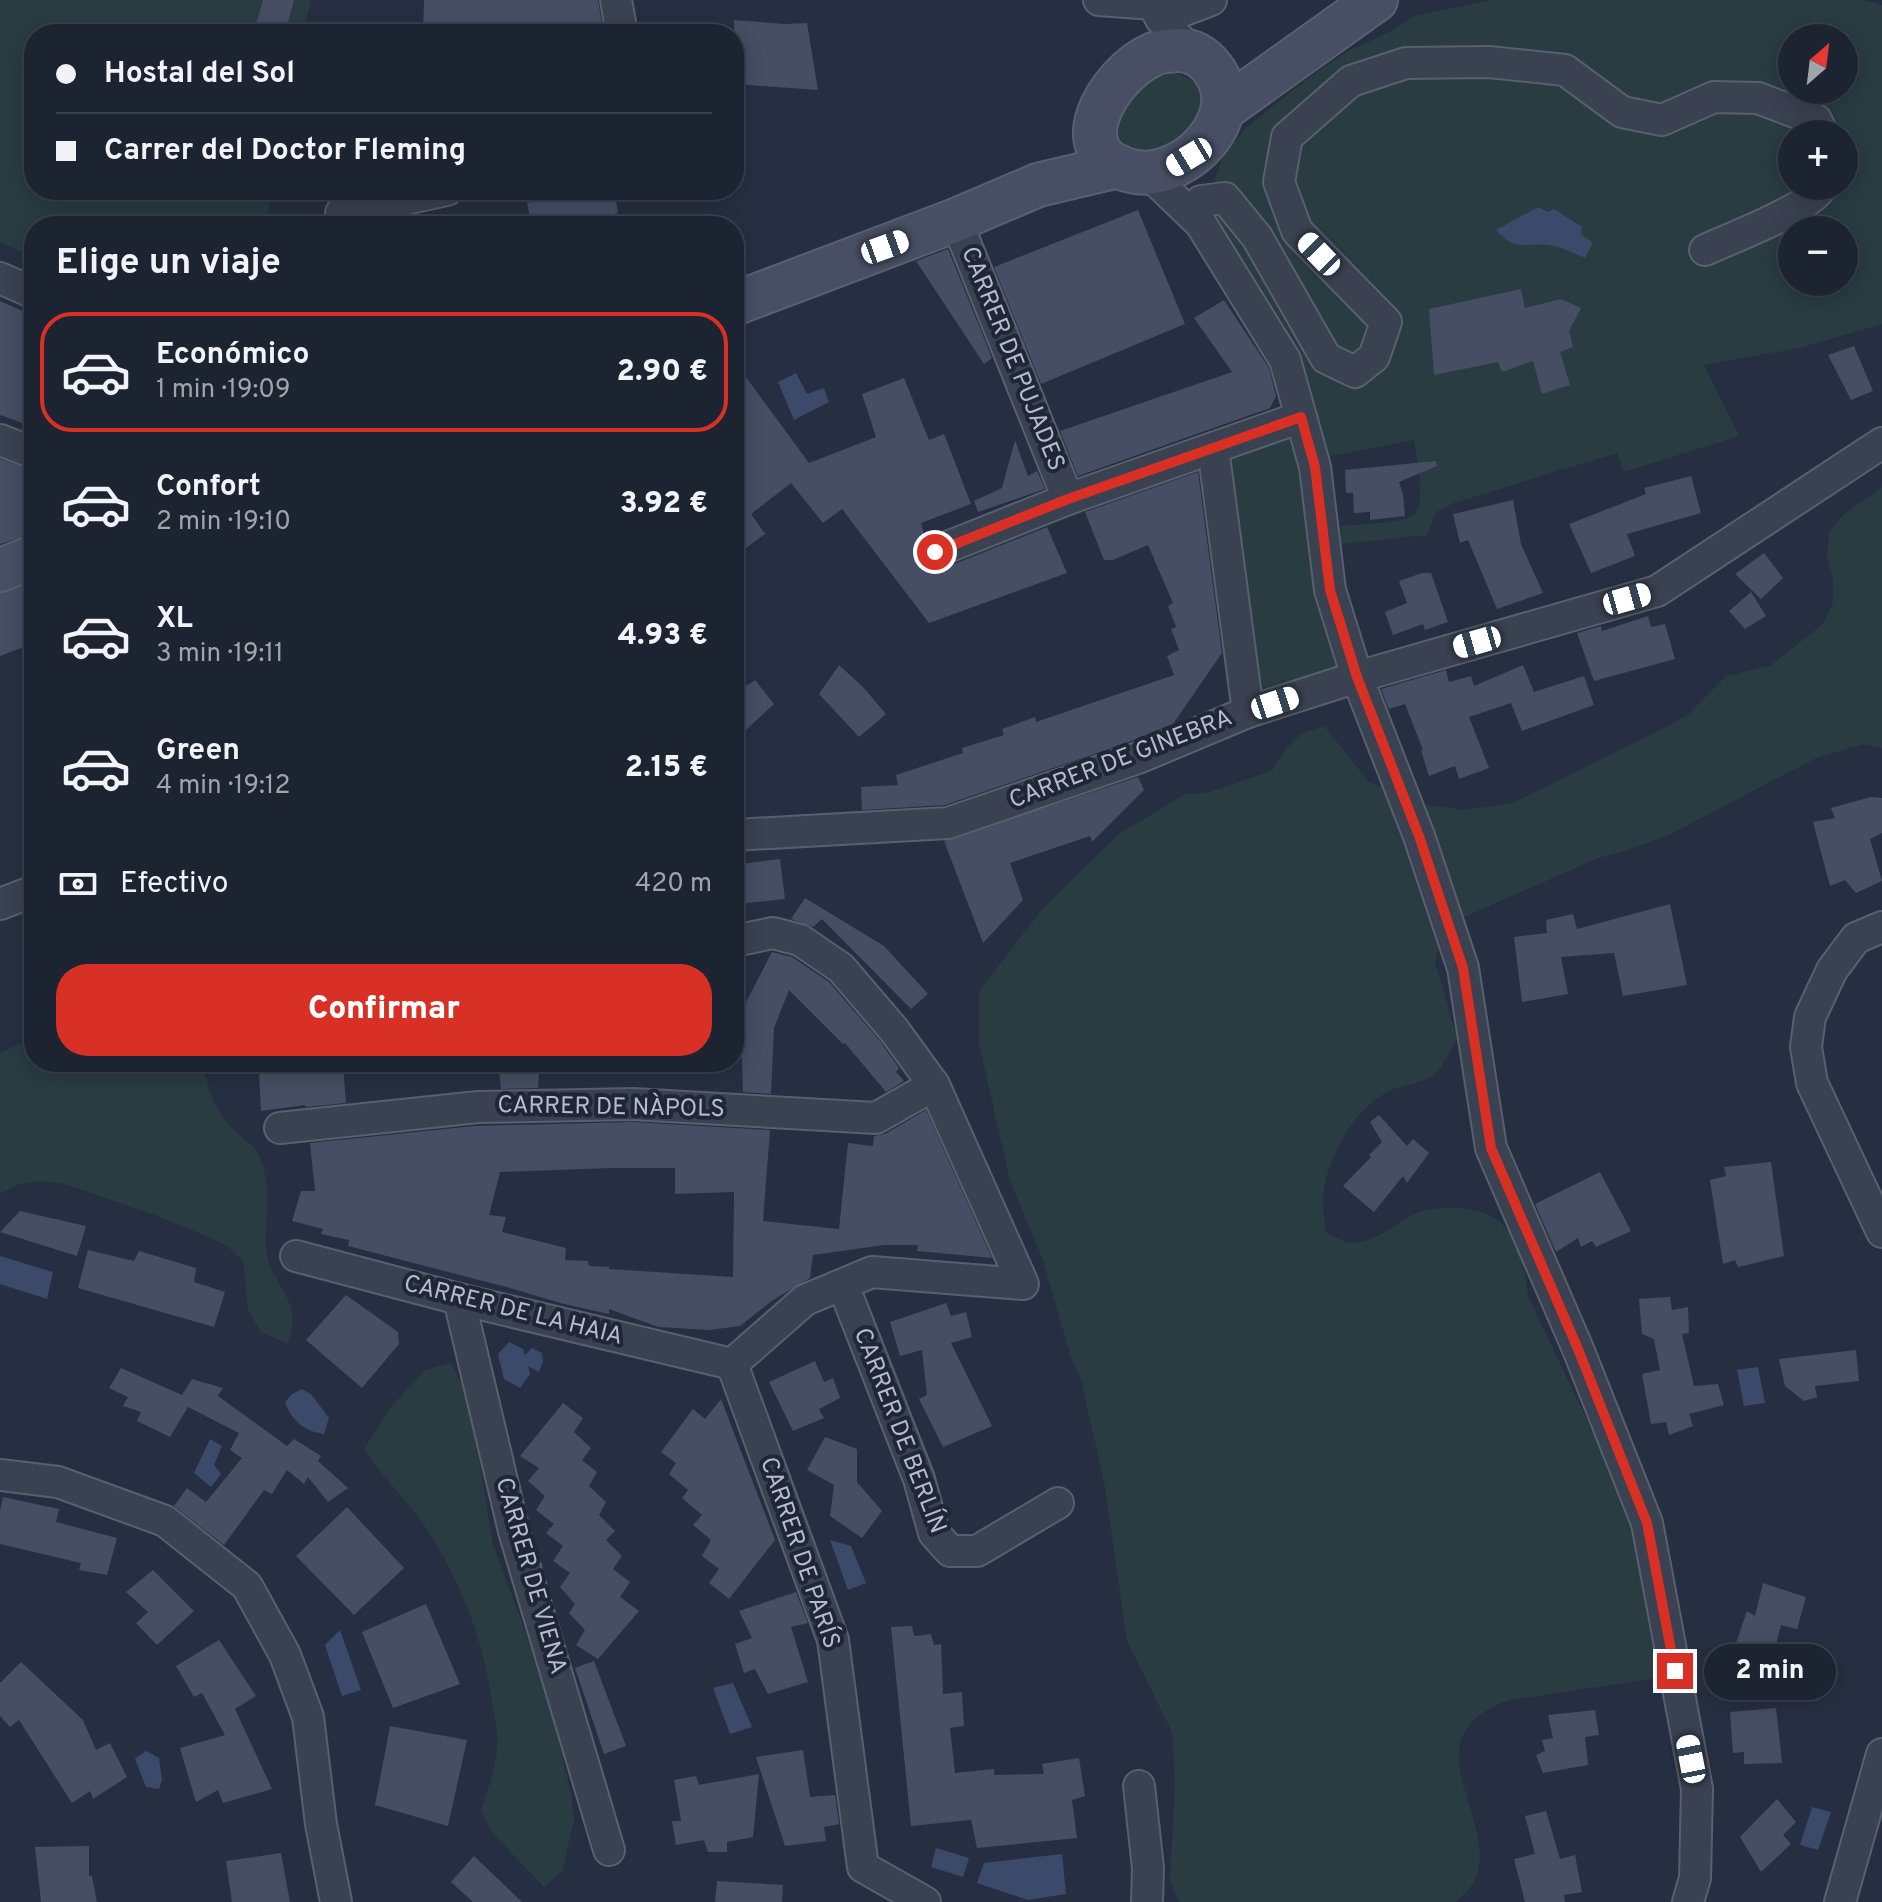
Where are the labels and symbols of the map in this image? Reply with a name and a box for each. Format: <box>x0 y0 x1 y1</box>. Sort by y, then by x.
north arrow <box>1778 24 1858 104</box>
car <box>1162 134 1216 180</box>
car <box>858 228 912 266</box>
car <box>1294 228 1344 280</box>
street label: CARRER DE PUJADES <box>953 243 1071 475</box>
route start <box>917 534 953 570</box>
car <box>1601 581 1653 617</box>
car <box>1451 624 1503 660</box>
car <box>1248 684 1302 722</box>
street label: CARRER DE GINEBRA <box>1005 704 1237 816</box>
street label: CARRER DE NÀPOLS <box>497 1089 725 1125</box>
street label: CARRER DE LA HAIA <box>400 1269 626 1353</box>
street label: CARRER DE BERLÍN <box>846 1323 954 1538</box>
street label: CARRER DE PARÍS <box>752 1453 848 1653</box>
street label: CARRER DE VIENA <box>488 1474 572 1678</box>
callout: 2 min <box>1703 1643 1835 1699</box>
route end <box>1657 1653 1693 1689</box>
car <box>1675 1733 1707 1785</box>

